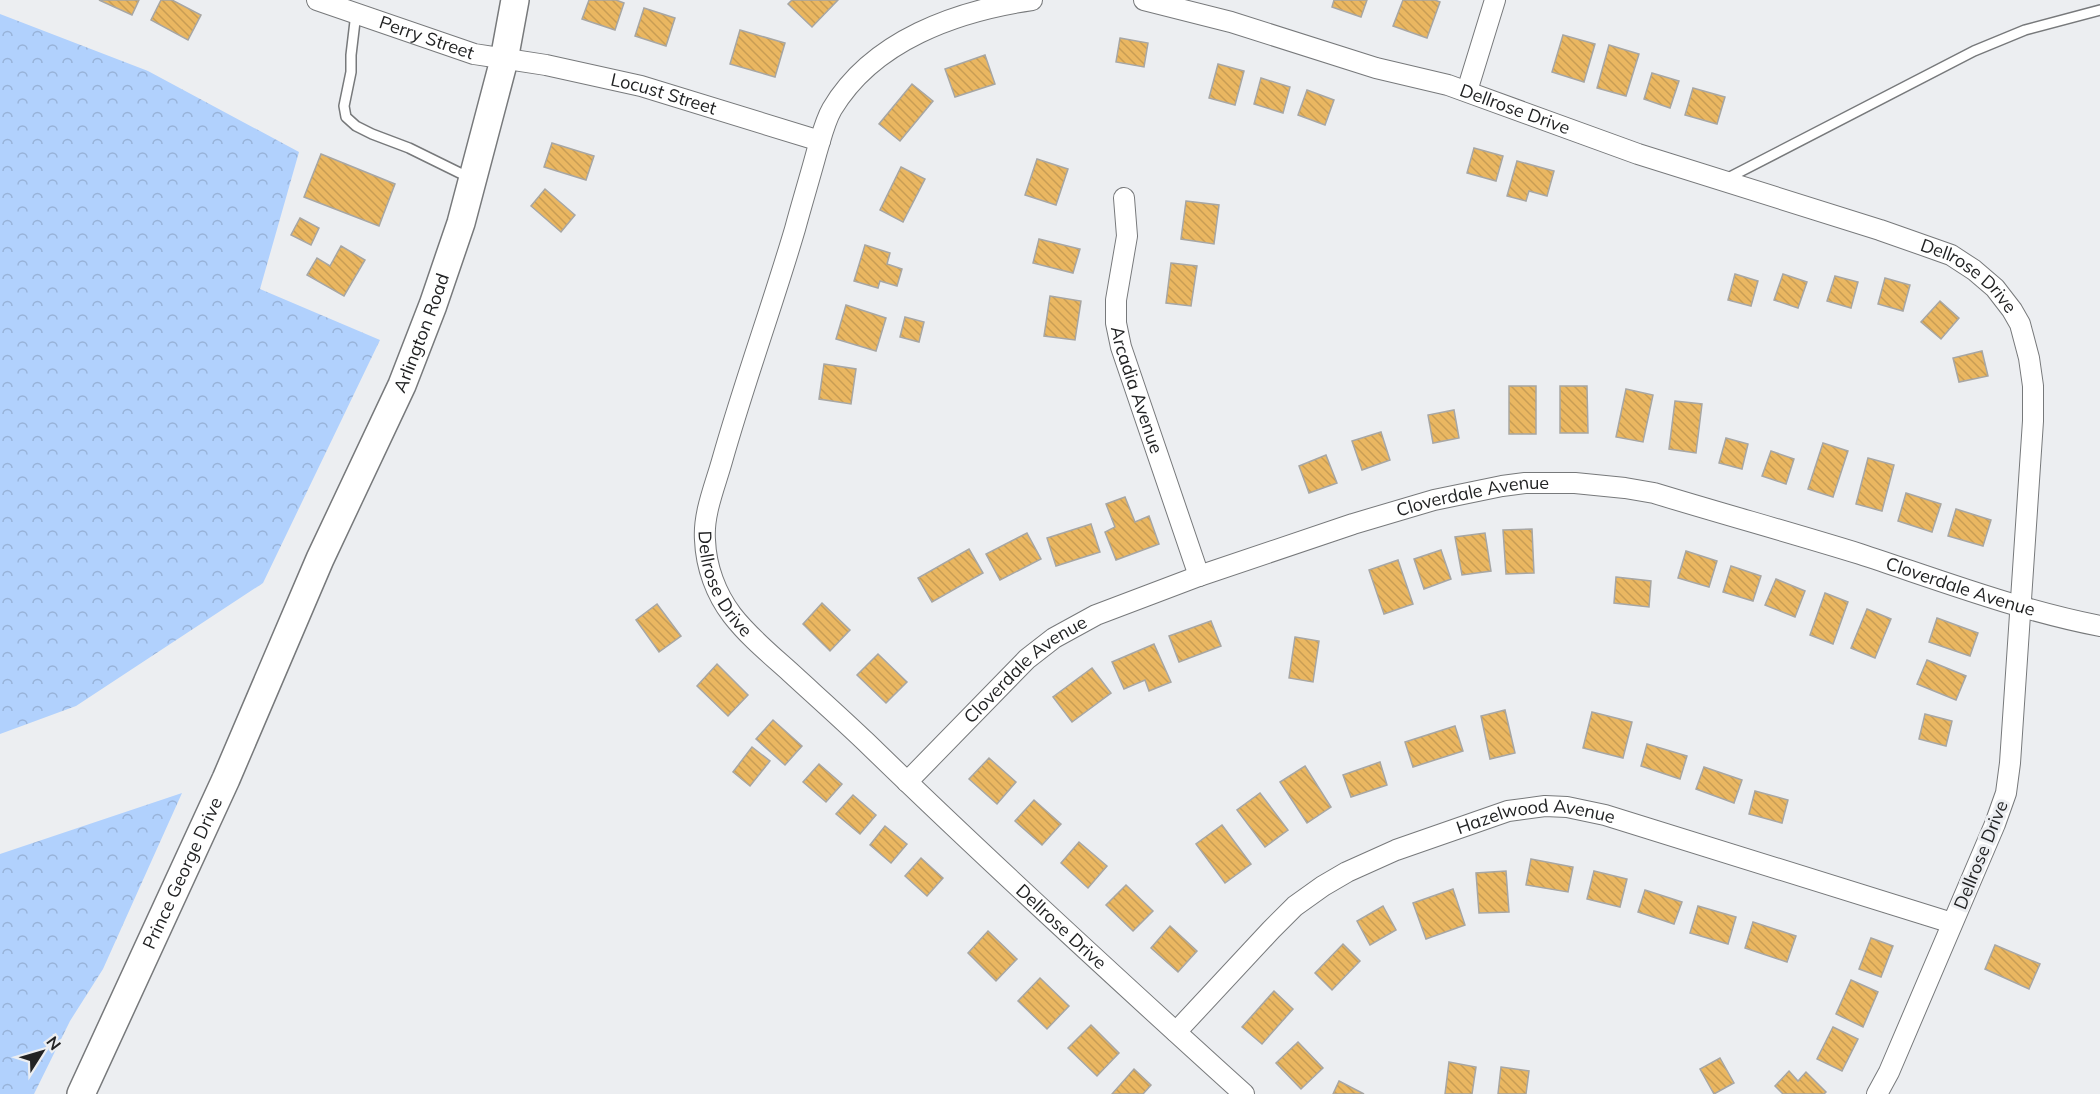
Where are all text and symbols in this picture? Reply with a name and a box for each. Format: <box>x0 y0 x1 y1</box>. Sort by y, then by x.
street label: Perry Street <box>376 10 477 64</box>
street label: Locust Street <box>609 68 719 120</box>
street label: Dellrose Drive <box>1457 78 1573 139</box>
street label: Dellrose Drive <box>1917 233 2022 317</box>
street label: Arlington Road <box>388 270 454 396</box>
street label: Arcadia Avenue <box>1106 324 1168 456</box>
street label: Cloverdale Avenue <box>1393 471 1549 522</box>
street label: Dellrose Drive <box>694 530 757 642</box>
street label: Cloverdale Avenue <box>1883 551 2038 621</box>
street label: Cloverdale Avenue <box>959 610 1091 728</box>
street label: Prince George Drive <box>137 793 227 953</box>
street label: Hazelwood Avenue <box>1453 794 1618 839</box>
street label: Dellrose Drive <box>1948 797 2013 913</box>
street label: Dellrose Drive <box>1011 879 1112 974</box>
north arrow <box>12 1022 72 1082</box>
text: N <box>42 1032 66 1054</box>

